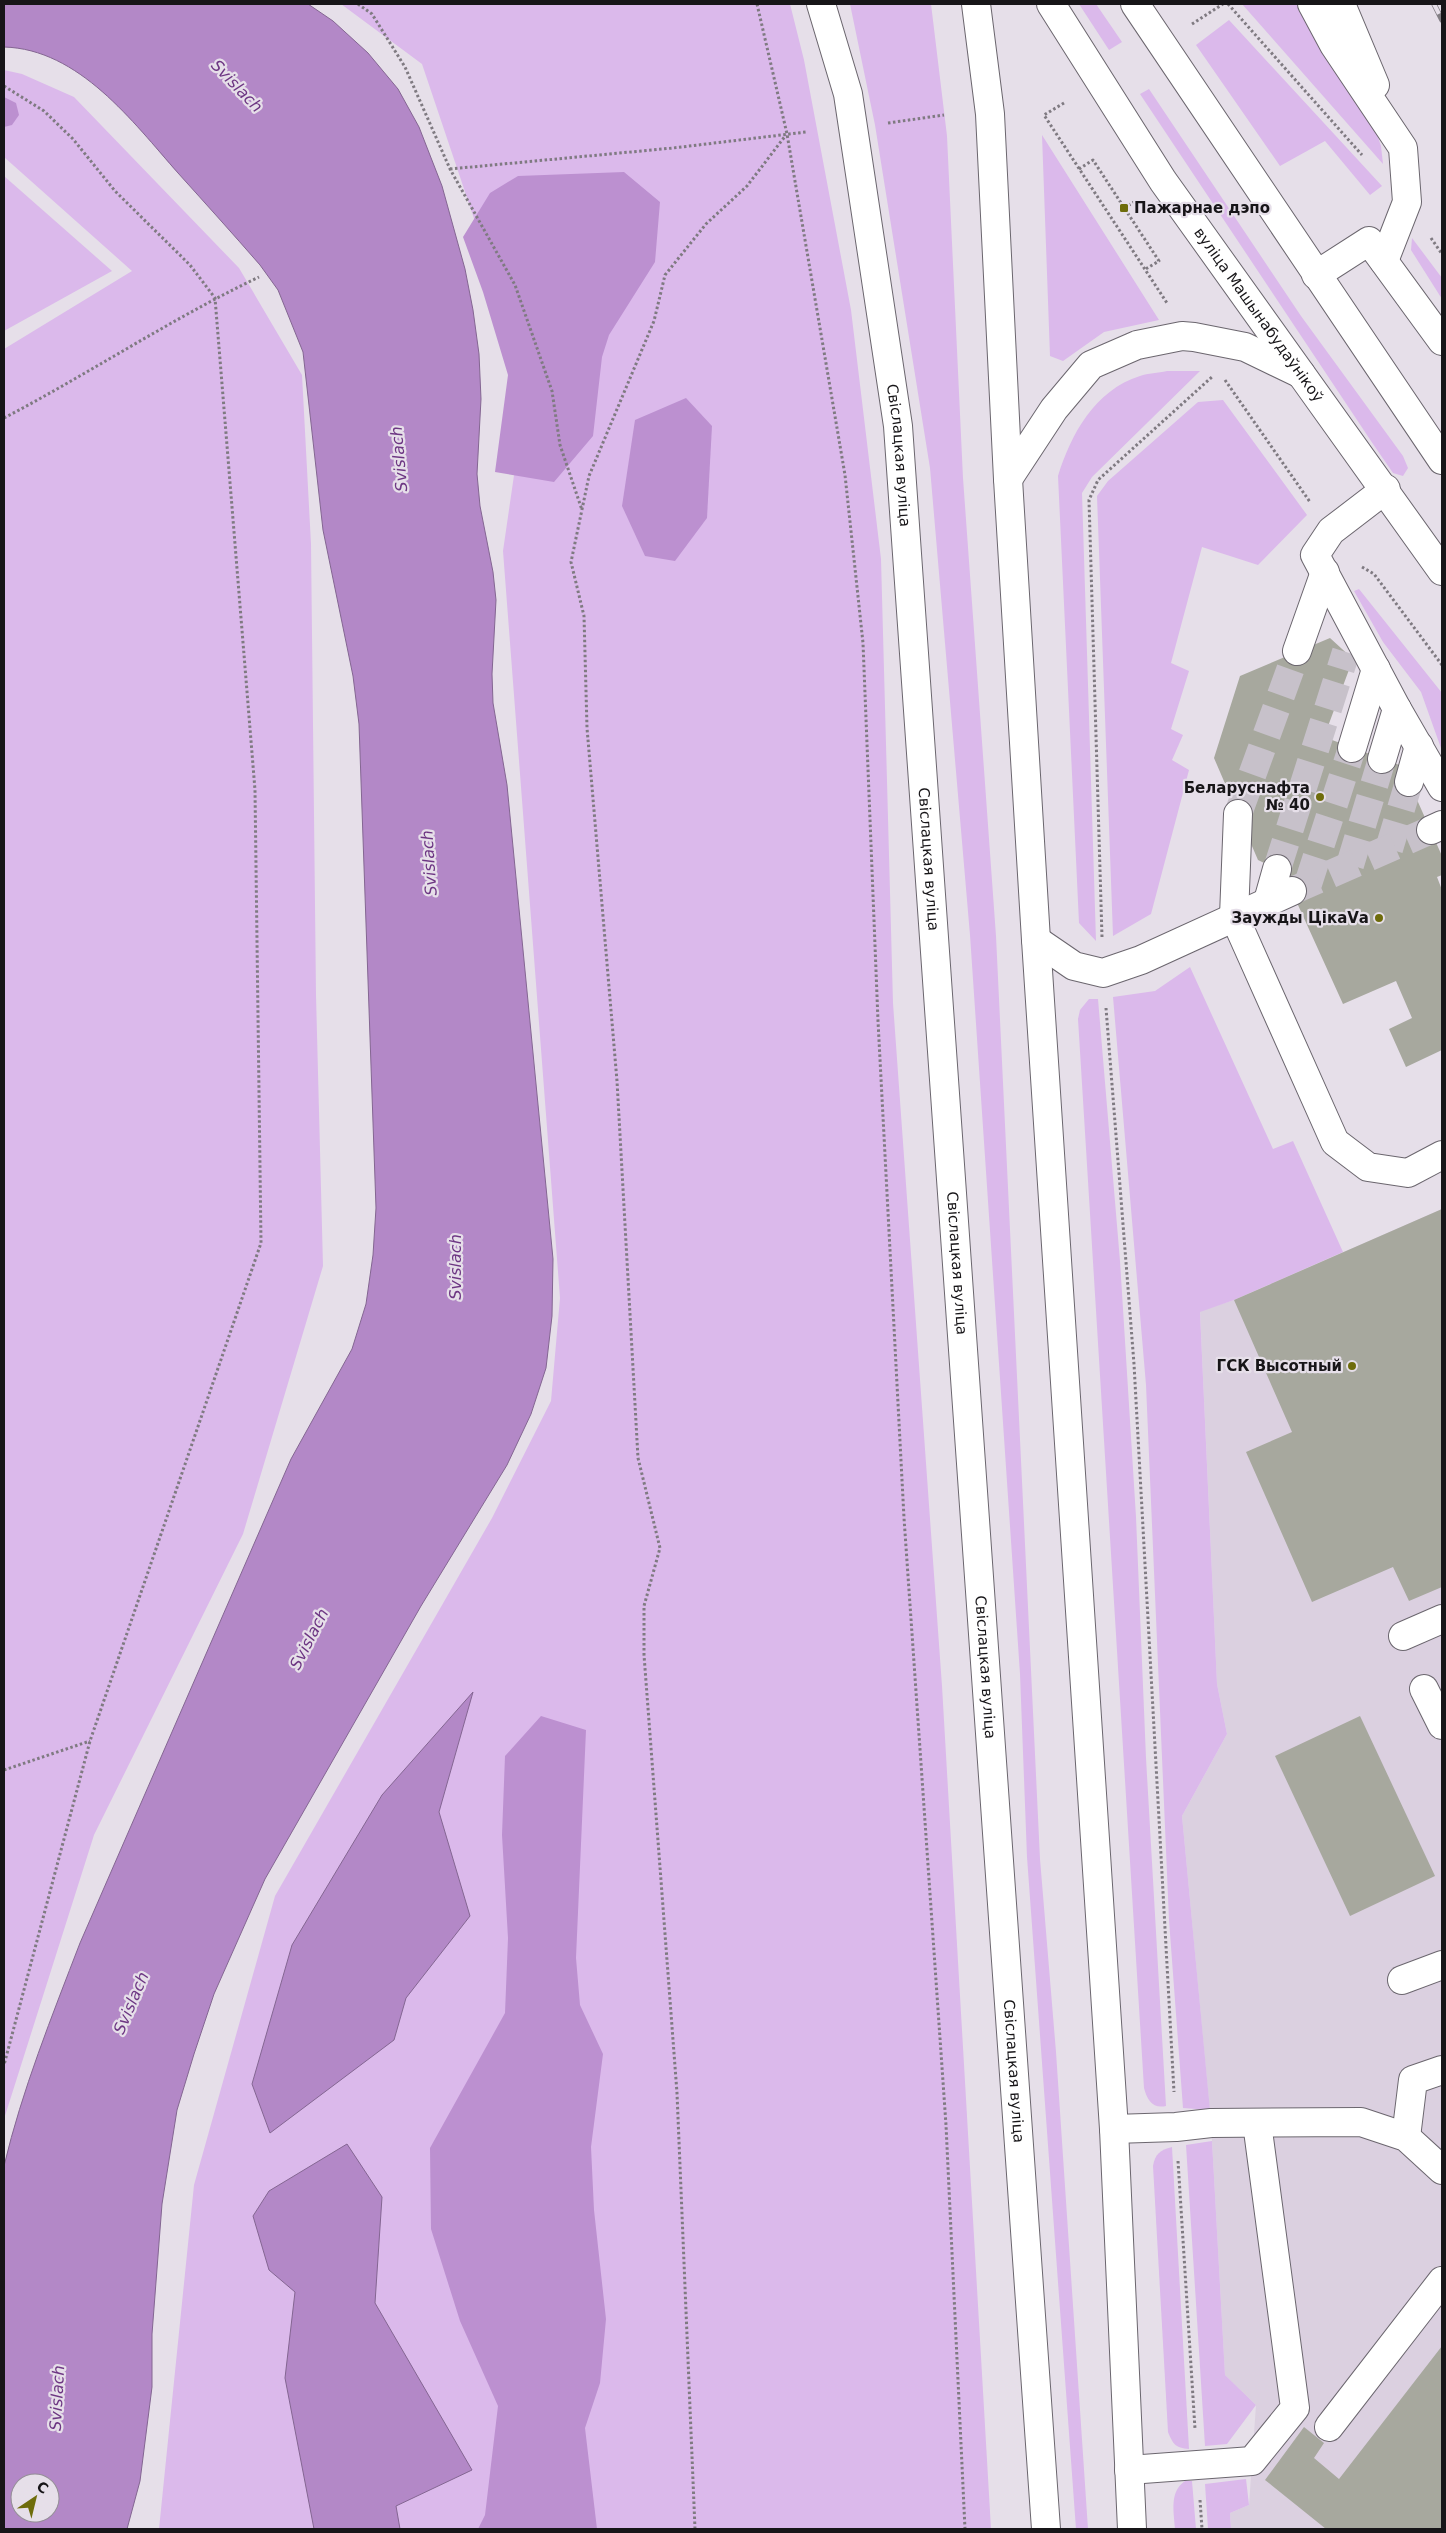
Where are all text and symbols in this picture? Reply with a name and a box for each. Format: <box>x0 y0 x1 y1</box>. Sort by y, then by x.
water label: Svislach <box>207 56 267 116</box>
place label: Пажарнае дэпо <box>1134 199 1270 217</box>
marker: Пажарнае дэпо <box>1118 202 1130 214</box>
street label: вуліца Машынабудаўнікоў <box>1190 224 1327 406</box>
street label: Свіслацкая вуліца <box>883 383 914 528</box>
water label: Svislach <box>387 425 411 493</box>
place label: Беларуснафта № 40 <box>1184 779 1310 814</box>
street label: Свіслацкая вуліца <box>914 787 943 932</box>
marker: Беларуснафта № 40 <box>1314 791 1326 803</box>
water label: Svislach <box>417 830 441 896</box>
place label: Заужды ЦікаVа <box>1232 909 1369 927</box>
marker: Заужды ЦікаVа <box>1373 912 1385 924</box>
street label: Свіслацкая вуліца <box>943 1191 971 1336</box>
water label: Svislach <box>446 1234 465 1300</box>
place label: ГСК Высотный <box>1217 1357 1342 1375</box>
marker: ГСК Высотный <box>1346 1360 1358 1372</box>
street label: Свіслацкая вуліца <box>971 1595 999 1740</box>
water label: Svislach <box>286 1605 332 1673</box>
water label: Svislach <box>109 1969 153 2037</box>
street label: Свіслацкая вуліца <box>1000 1999 1028 2144</box>
water label: Svislach <box>46 2365 68 2431</box>
north arrow <box>10 2473 60 2523</box>
text: С <box>34 2478 51 2497</box>

